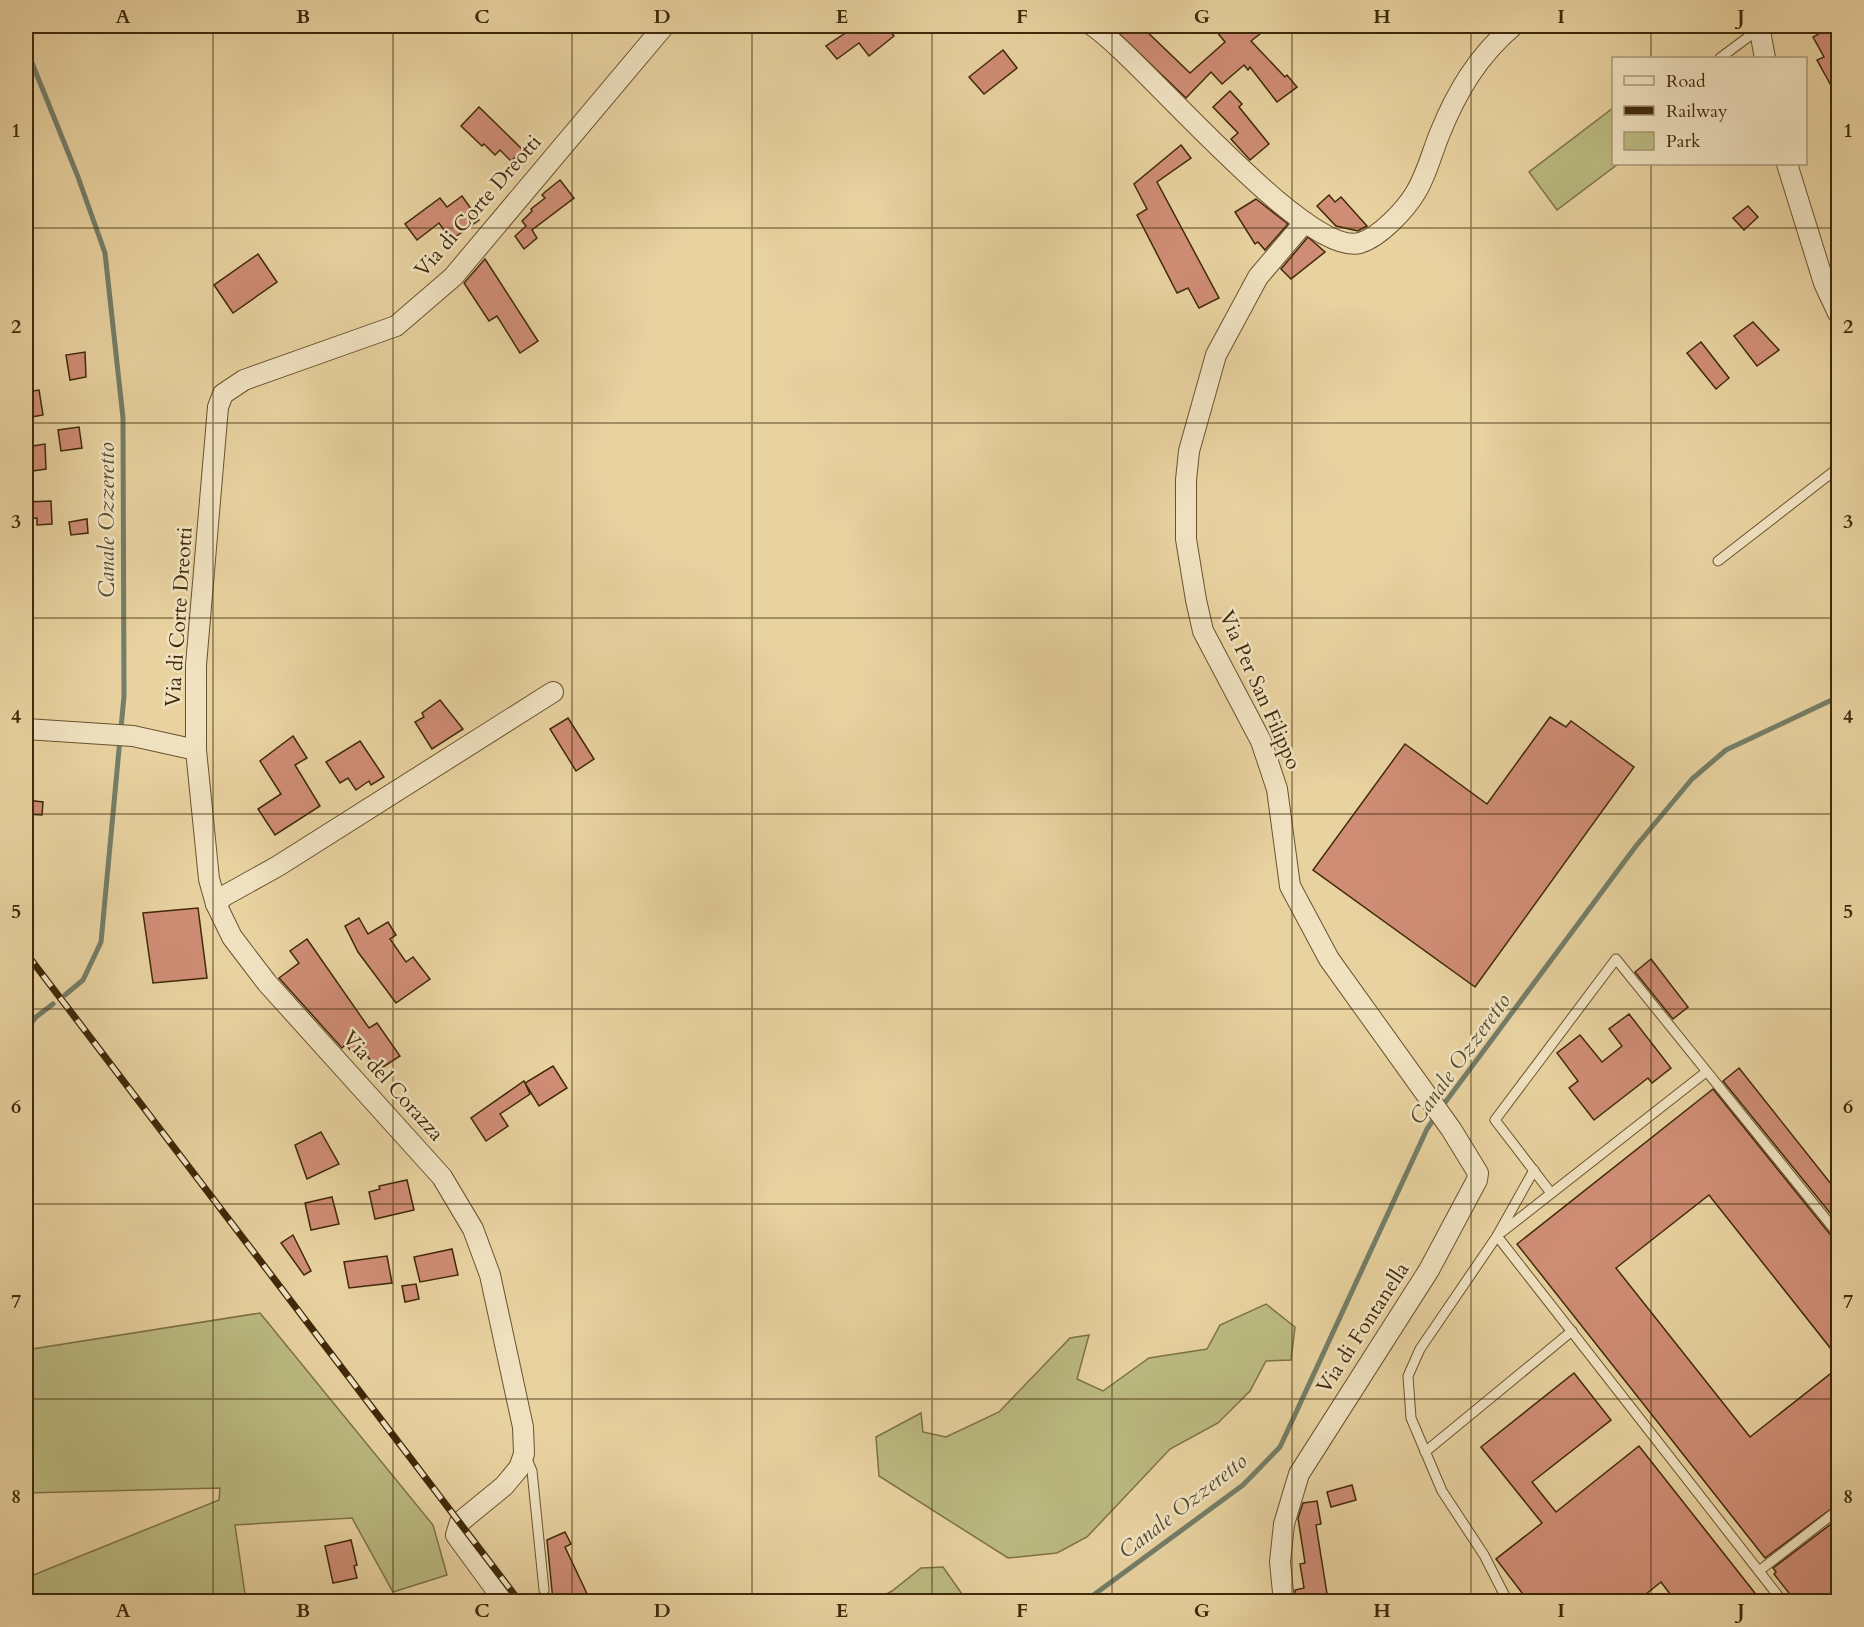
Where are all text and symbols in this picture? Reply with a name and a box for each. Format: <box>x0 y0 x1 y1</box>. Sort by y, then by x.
text: A <box>115 3 131 30</box>
text: B <box>296 3 310 30</box>
text: C <box>474 3 490 30</box>
text: D <box>653 3 671 30</box>
text: E <box>836 3 848 30</box>
text: F <box>1016 3 1028 30</box>
text: G <box>1194 3 1210 30</box>
text: H <box>1373 3 1391 30</box>
text: I <box>1557 3 1565 30</box>
text: J <box>1734 3 1745 30</box>
legend <box>1612 57 1807 165</box>
text: Road <box>1666 69 1706 94</box>
text: Railway <box>1666 99 1728 124</box>
text: 1 <box>11 117 21 144</box>
text: 1 <box>1843 117 1853 144</box>
street label: Via di Corte Dreotti <box>408 128 548 284</box>
text: Park <box>1666 129 1701 154</box>
text: 2 <box>11 313 21 340</box>
text: 2 <box>1843 313 1853 340</box>
water label: Canale Ozzeretto <box>92 442 122 598</box>
text: 3 <box>11 508 21 535</box>
text: 3 <box>1843 508 1853 535</box>
street label: Via di Corte Dreotti <box>158 526 200 708</box>
street label: Via Per San Filippo <box>1212 606 1308 774</box>
text: 4 <box>11 703 21 730</box>
text: 4 <box>1843 703 1853 730</box>
text: 5 <box>11 898 21 925</box>
text: 5 <box>1843 898 1853 925</box>
water label: Canale Ozzeretto <box>1402 987 1518 1131</box>
street label: Via del Corazza <box>335 1024 451 1148</box>
text: 6 <box>11 1093 21 1120</box>
text: 6 <box>1843 1093 1853 1120</box>
street label: Via di Fontanella <box>1310 1257 1416 1399</box>
text: 7 <box>11 1288 21 1315</box>
text: 7 <box>1843 1288 1853 1315</box>
water label: Canale Ozzeretto <box>1113 1446 1253 1566</box>
text: 8 <box>11 1483 21 1510</box>
text: 8 <box>1843 1483 1853 1510</box>
text: A <box>115 1597 131 1624</box>
text: B <box>296 1597 310 1624</box>
text: C <box>474 1597 490 1624</box>
text: D <box>653 1597 671 1624</box>
text: E <box>836 1597 848 1624</box>
text: F <box>1016 1597 1028 1624</box>
text: G <box>1194 1597 1210 1624</box>
text: H <box>1373 1597 1391 1624</box>
text: I <box>1557 1597 1565 1624</box>
text: J <box>1734 1597 1745 1624</box>

